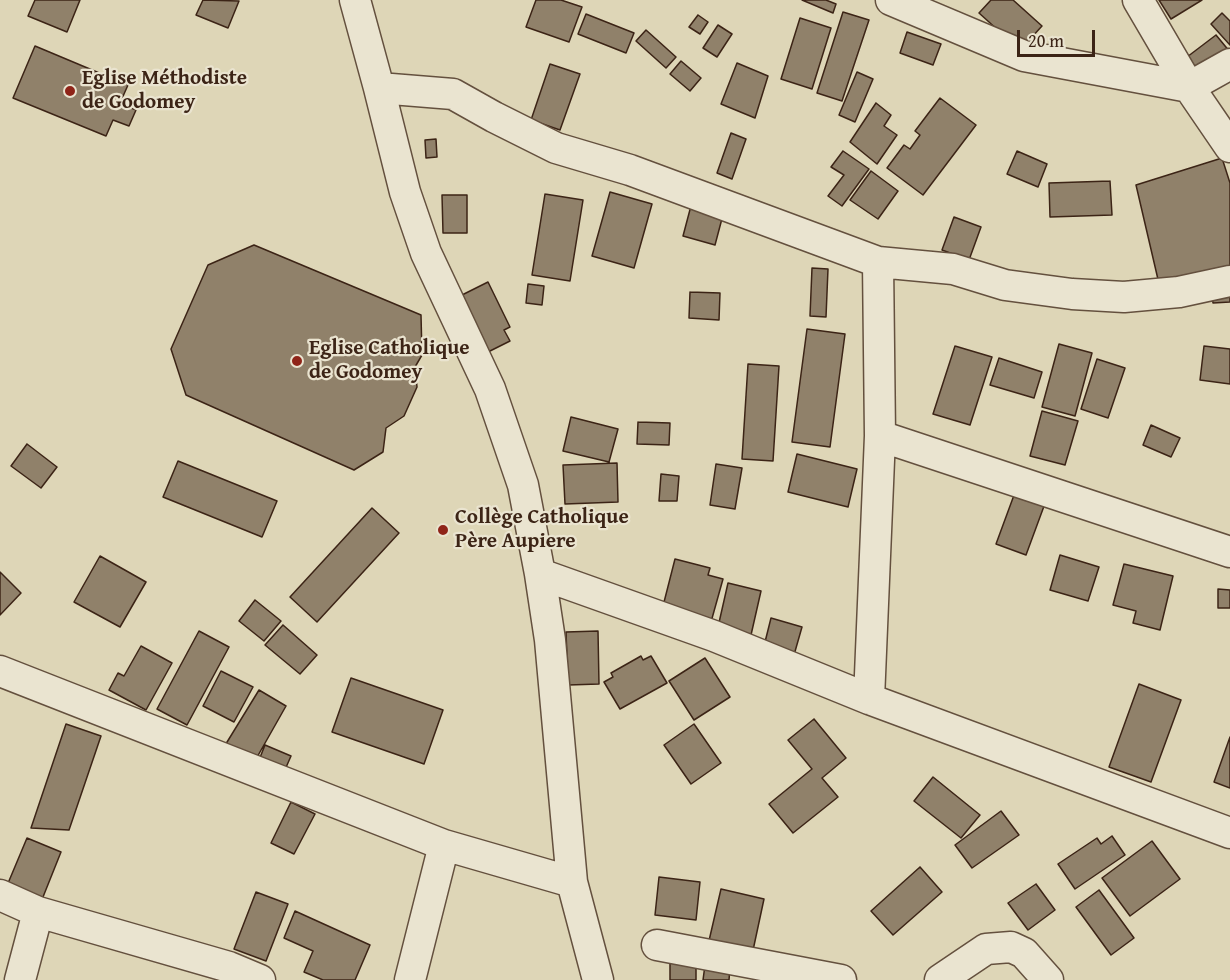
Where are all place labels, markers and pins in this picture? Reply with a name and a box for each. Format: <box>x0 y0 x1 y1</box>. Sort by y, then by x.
place label: Eglise Méthodiste de Godomey <box>82 66 247 116</box>
marker: Eglise Méthodiste de Godomey <box>63 84 77 98</box>
place label: Eglise Catholique de Godomey <box>309 336 470 386</box>
marker: Eglise Catholique de Godomey <box>290 354 304 368</box>
place label: Collège Catholique Père Aupiere <box>455 505 629 555</box>
marker: Collège Catholique Père Aupiere <box>436 523 450 537</box>

